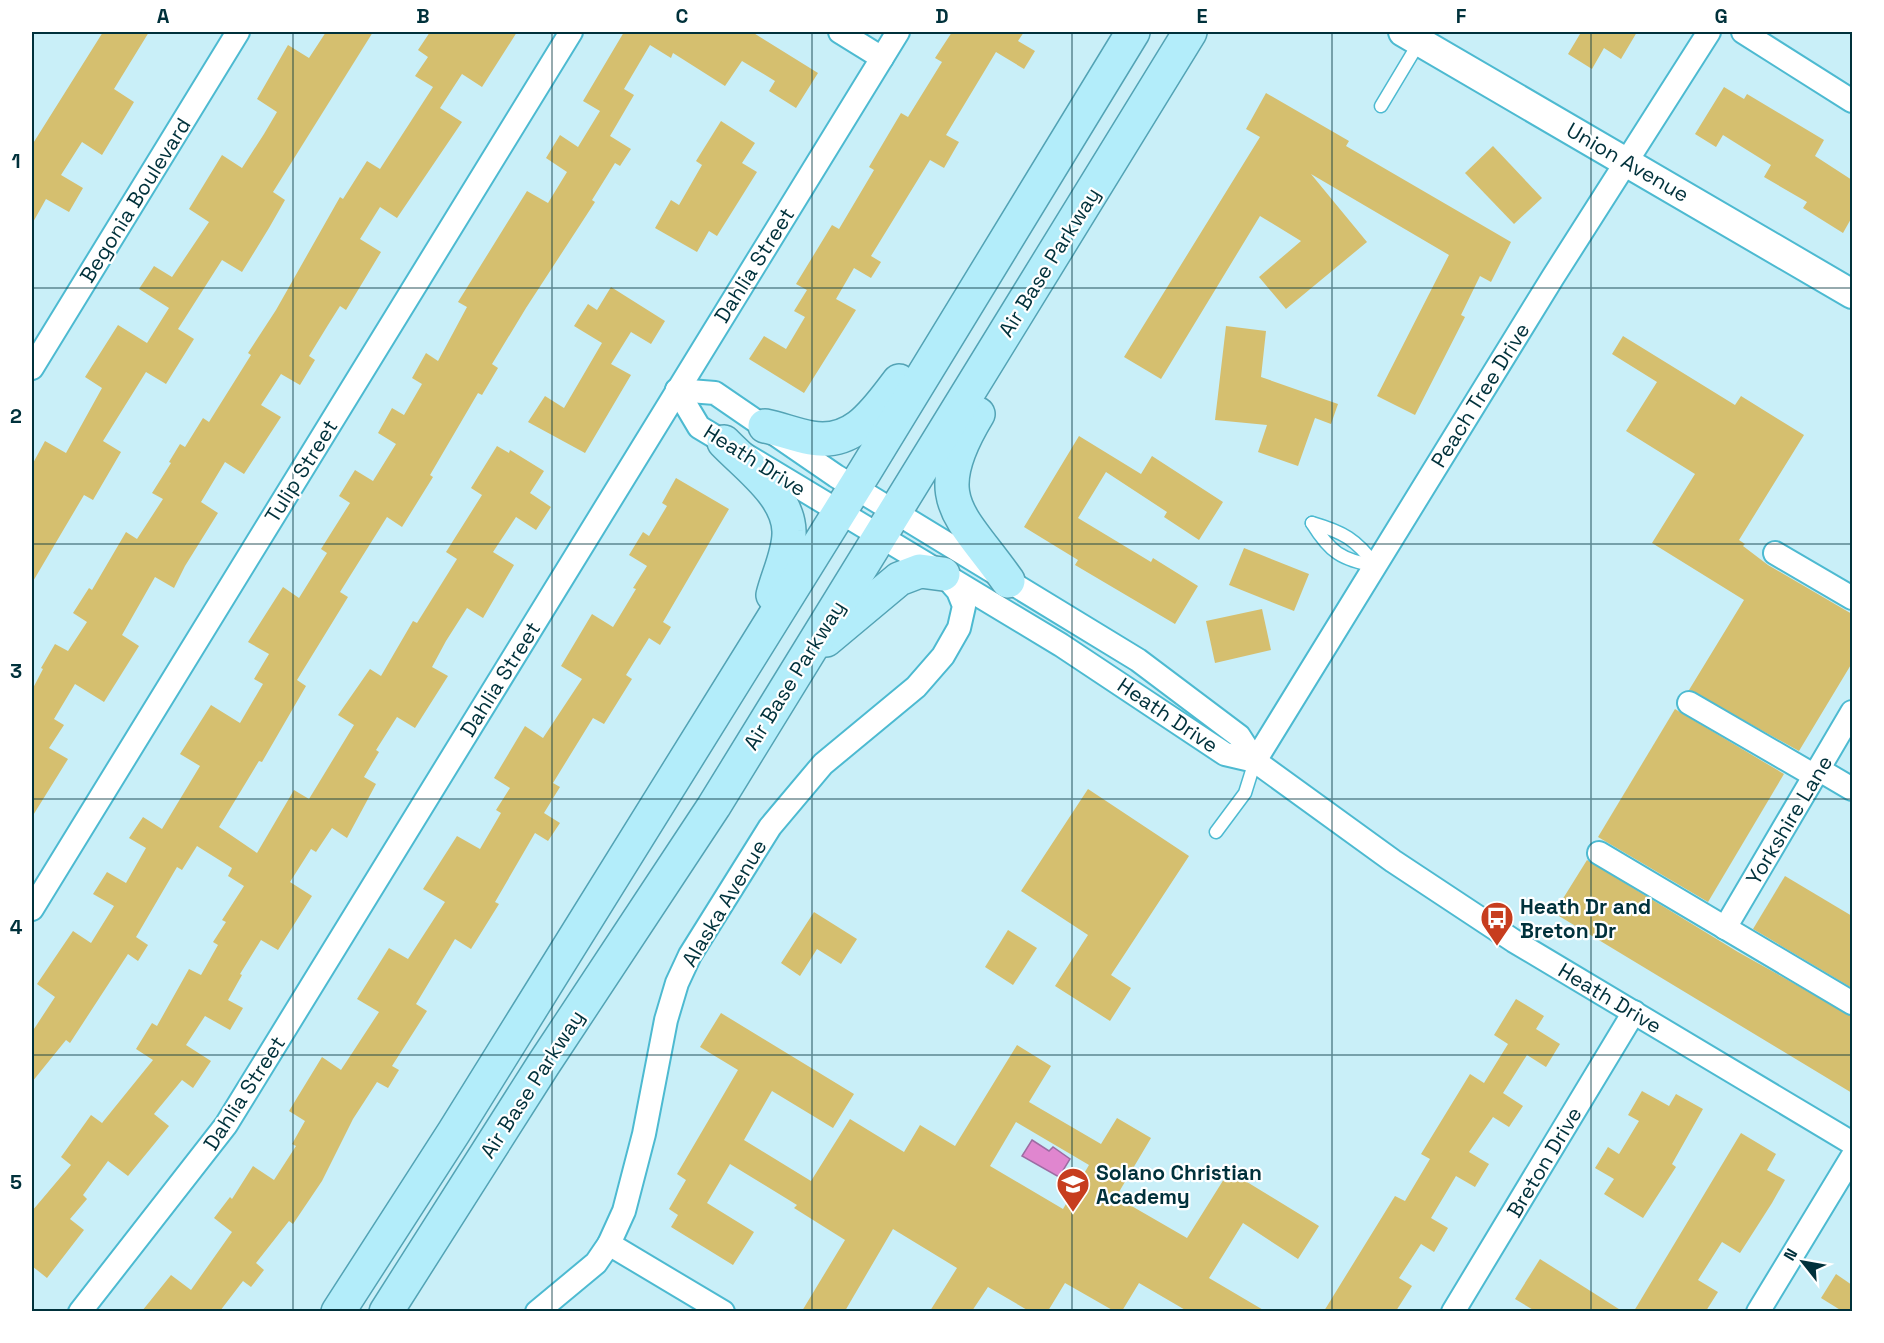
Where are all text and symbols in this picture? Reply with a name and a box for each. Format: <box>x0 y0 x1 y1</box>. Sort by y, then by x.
text: A <box>157 3 170 29</box>
text: B <box>416 3 430 29</box>
text: C <box>676 3 689 29</box>
text: D <box>935 3 949 29</box>
text: E <box>1196 3 1208 29</box>
text: F <box>1456 3 1467 29</box>
text: G <box>1714 3 1728 29</box>
street label: Begonia Boulevard <box>73 113 197 287</box>
street label: Union Avenue <box>1562 116 1694 208</box>
text: 1 <box>11 148 21 174</box>
street label: Air Base Parkway <box>992 182 1106 342</box>
street label: Dahlia Street <box>708 202 800 328</box>
street label: Peach Tree Drive <box>1425 318 1535 472</box>
text: 2 <box>10 403 22 429</box>
street label: Tulip Street <box>259 414 343 528</box>
street label: Heath Drive <box>699 418 811 502</box>
street label: Air Base Parkway <box>737 595 851 755</box>
street label: Dahlia Street <box>454 616 546 742</box>
text: 3 <box>10 658 22 684</box>
street label: Heath Drive <box>1112 671 1224 759</box>
street label: Yorkshire Lane <box>1740 750 1838 890</box>
street label: Alaska Avenue <box>675 834 773 972</box>
place label: Heath Dr and Breton Dr <box>1520 893 1651 944</box>
bus stop icon: Heath Dr and Breton Dr <box>1479 900 1515 947</box>
text: 4 <box>10 914 23 940</box>
street label: Heath Drive <box>1553 957 1667 1039</box>
street label: Air Base Parkway <box>474 1005 590 1163</box>
street label: Dahlia Street <box>197 1031 291 1155</box>
street label: Breton Drive <box>1500 1102 1588 1222</box>
place label: Solano Christian Academy <box>1096 1159 1262 1210</box>
school or university icon: Solano Christian Academy <box>1055 1166 1091 1213</box>
text: 5 <box>10 1169 22 1195</box>
north arrow <box>1773 1232 1833 1292</box>
text: N <box>1779 1245 1802 1265</box>

